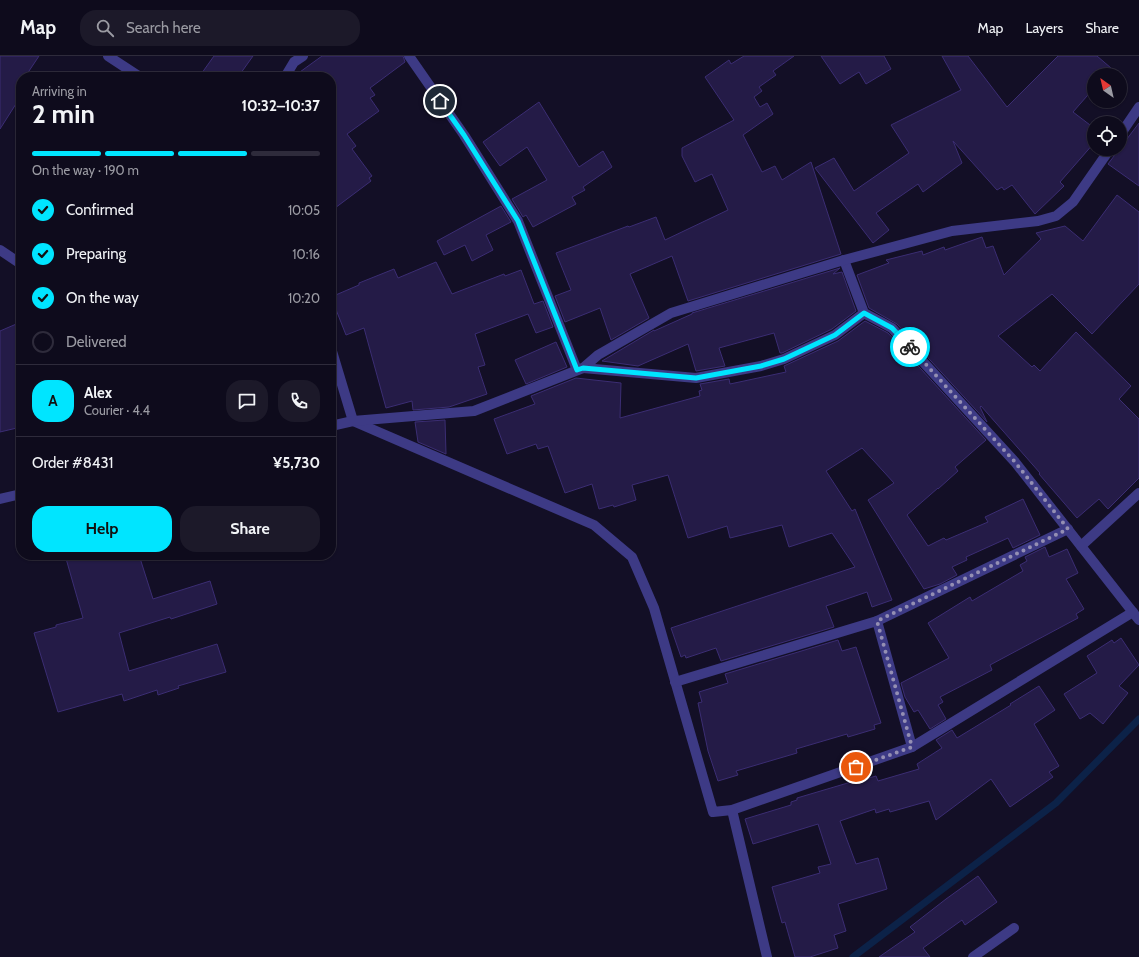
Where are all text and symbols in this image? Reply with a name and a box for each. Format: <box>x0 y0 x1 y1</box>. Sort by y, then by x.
search box <box>80 10 360 46</box>
text: Map <box>20 16 56 39</box>
icon: search <box>94 17 116 39</box>
text: Search here <box>126 19 201 37</box>
text: Map <box>978 19 1003 37</box>
text: Layers <box>1025 19 1063 37</box>
text: Share <box>1085 19 1119 37</box>
north arrow <box>1087 68 1127 108</box>
map controls <box>1087 68 1127 156</box>
text: Arriving in <box>32 83 87 99</box>
pin <box>423 84 457 118</box>
icon: home <box>429 90 451 112</box>
text: 10:32–10:37 <box>241 97 320 115</box>
text: 2 min <box>32 98 95 130</box>
button: locate <box>1087 116 1127 156</box>
text: On the way · 190 m <box>32 162 139 178</box>
icon: check <box>32 199 54 221</box>
text: Confirmed <box>66 201 134 219</box>
text: 10:05 <box>288 202 320 218</box>
icon: check <box>32 243 54 265</box>
text: Preparing <box>66 245 126 263</box>
text: 10:16 <box>292 246 320 262</box>
icon: check <box>32 287 54 309</box>
text: On the way <box>66 289 139 307</box>
text: 10:20 <box>288 290 320 306</box>
courier <box>890 327 930 367</box>
text: Delivered <box>66 333 127 351</box>
icon: bike <box>899 336 921 358</box>
button: chat <box>226 380 268 422</box>
button: phone <box>278 380 320 422</box>
text: Alex <box>84 384 112 402</box>
text: A <box>48 392 58 410</box>
text: Courier · 4.4 <box>84 402 150 418</box>
text: Order #8431 <box>32 454 113 472</box>
text: ¥5,730 <box>273 454 320 472</box>
button: Help <box>32 506 172 552</box>
button: Share <box>180 506 320 552</box>
pin <box>839 750 873 784</box>
icon: bag <box>845 756 867 778</box>

